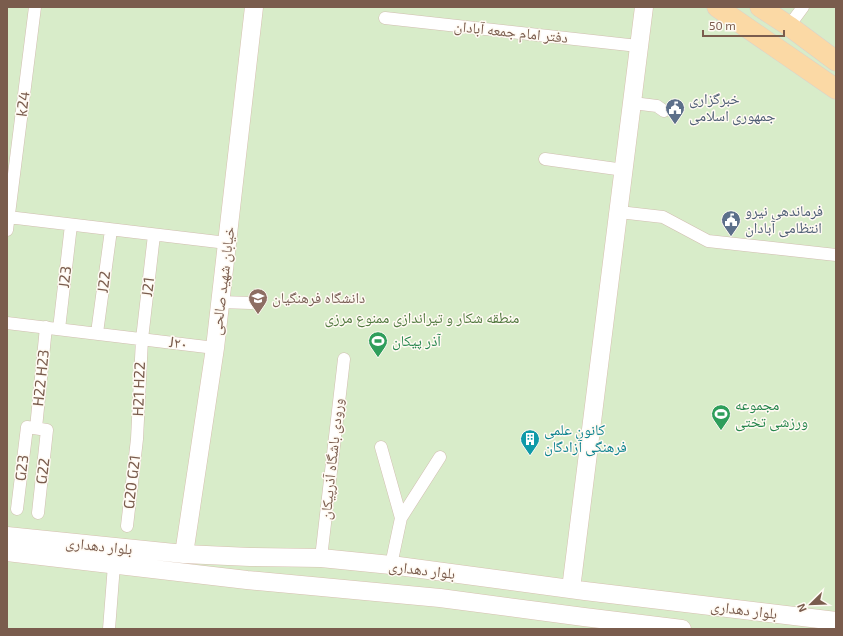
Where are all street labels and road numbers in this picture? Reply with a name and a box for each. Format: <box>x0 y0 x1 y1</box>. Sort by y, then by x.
street label: دفتر امام جمعه آبادان <box>453 16 569 48</box>
street label: k24 <box>12 90 32 118</box>
street label: خیابان شهید صالحی <box>206 225 240 336</box>
street label: J23 <box>54 265 74 289</box>
street label: J22 <box>93 270 113 294</box>
street label: J21 <box>137 276 157 298</box>
street label: J۲۰ <box>168 332 188 352</box>
street label: H22 H23 <box>28 349 52 407</box>
street label: H21 H22 <box>128 361 148 417</box>
street label: ورودی باشگاه آذرپیکان <box>316 397 348 521</box>
street label: G23 <box>11 454 31 482</box>
street label: G20 G21 <box>119 454 143 510</box>
street label: G22 <box>31 457 53 485</box>
street label: بلوار دهداری <box>65 533 133 559</box>
street label: بلوار دهداری <box>387 556 457 584</box>
street label: بلوار دهداری <box>709 596 779 624</box>

